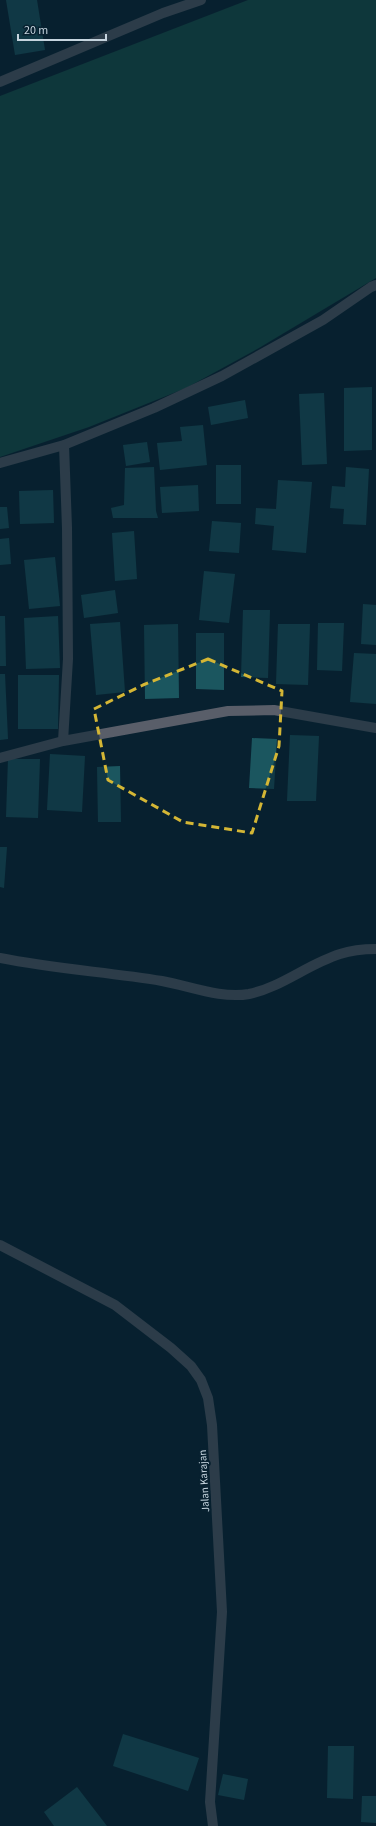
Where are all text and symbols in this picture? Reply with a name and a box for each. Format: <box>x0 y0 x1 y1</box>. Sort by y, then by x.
scale bar <box>18 16 106 42</box>
text: 20 m <box>24 22 48 39</box>
street label: Jalan Karajan <box>195 1449 213 1513</box>

